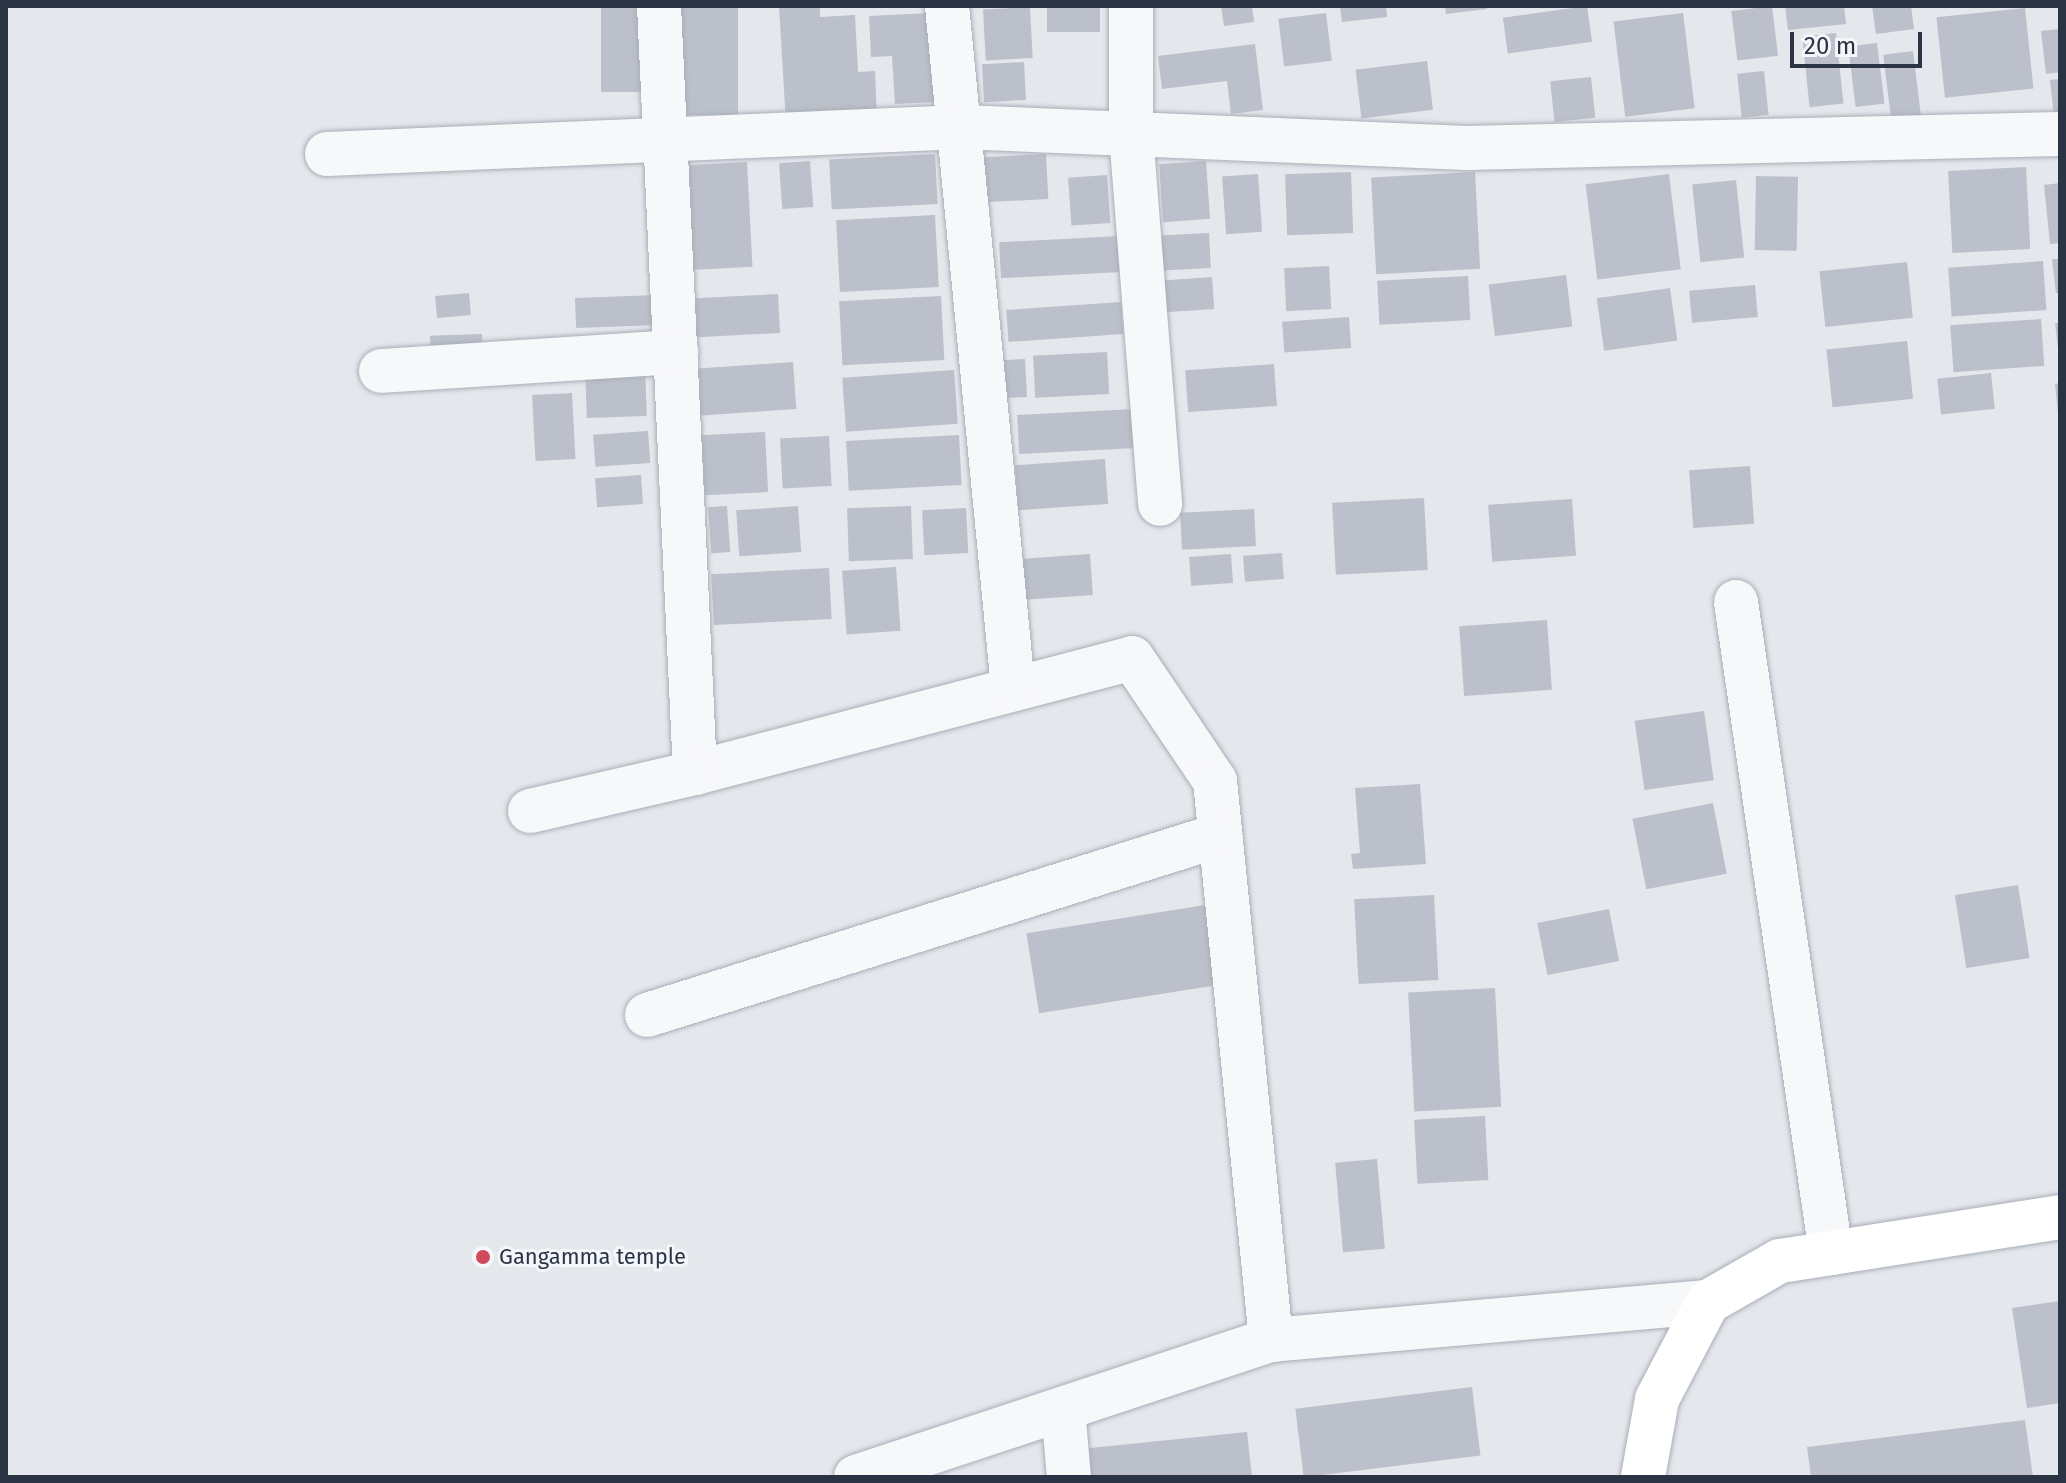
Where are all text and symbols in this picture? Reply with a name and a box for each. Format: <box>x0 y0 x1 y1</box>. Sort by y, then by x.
scale bar <box>1794 16 1926 66</box>
text: 20 m <box>1804 32 1856 60</box>
place label: Gangamma temple <box>499 1244 686 1270</box>
marker: Gangamma temple <box>474 1248 492 1266</box>

